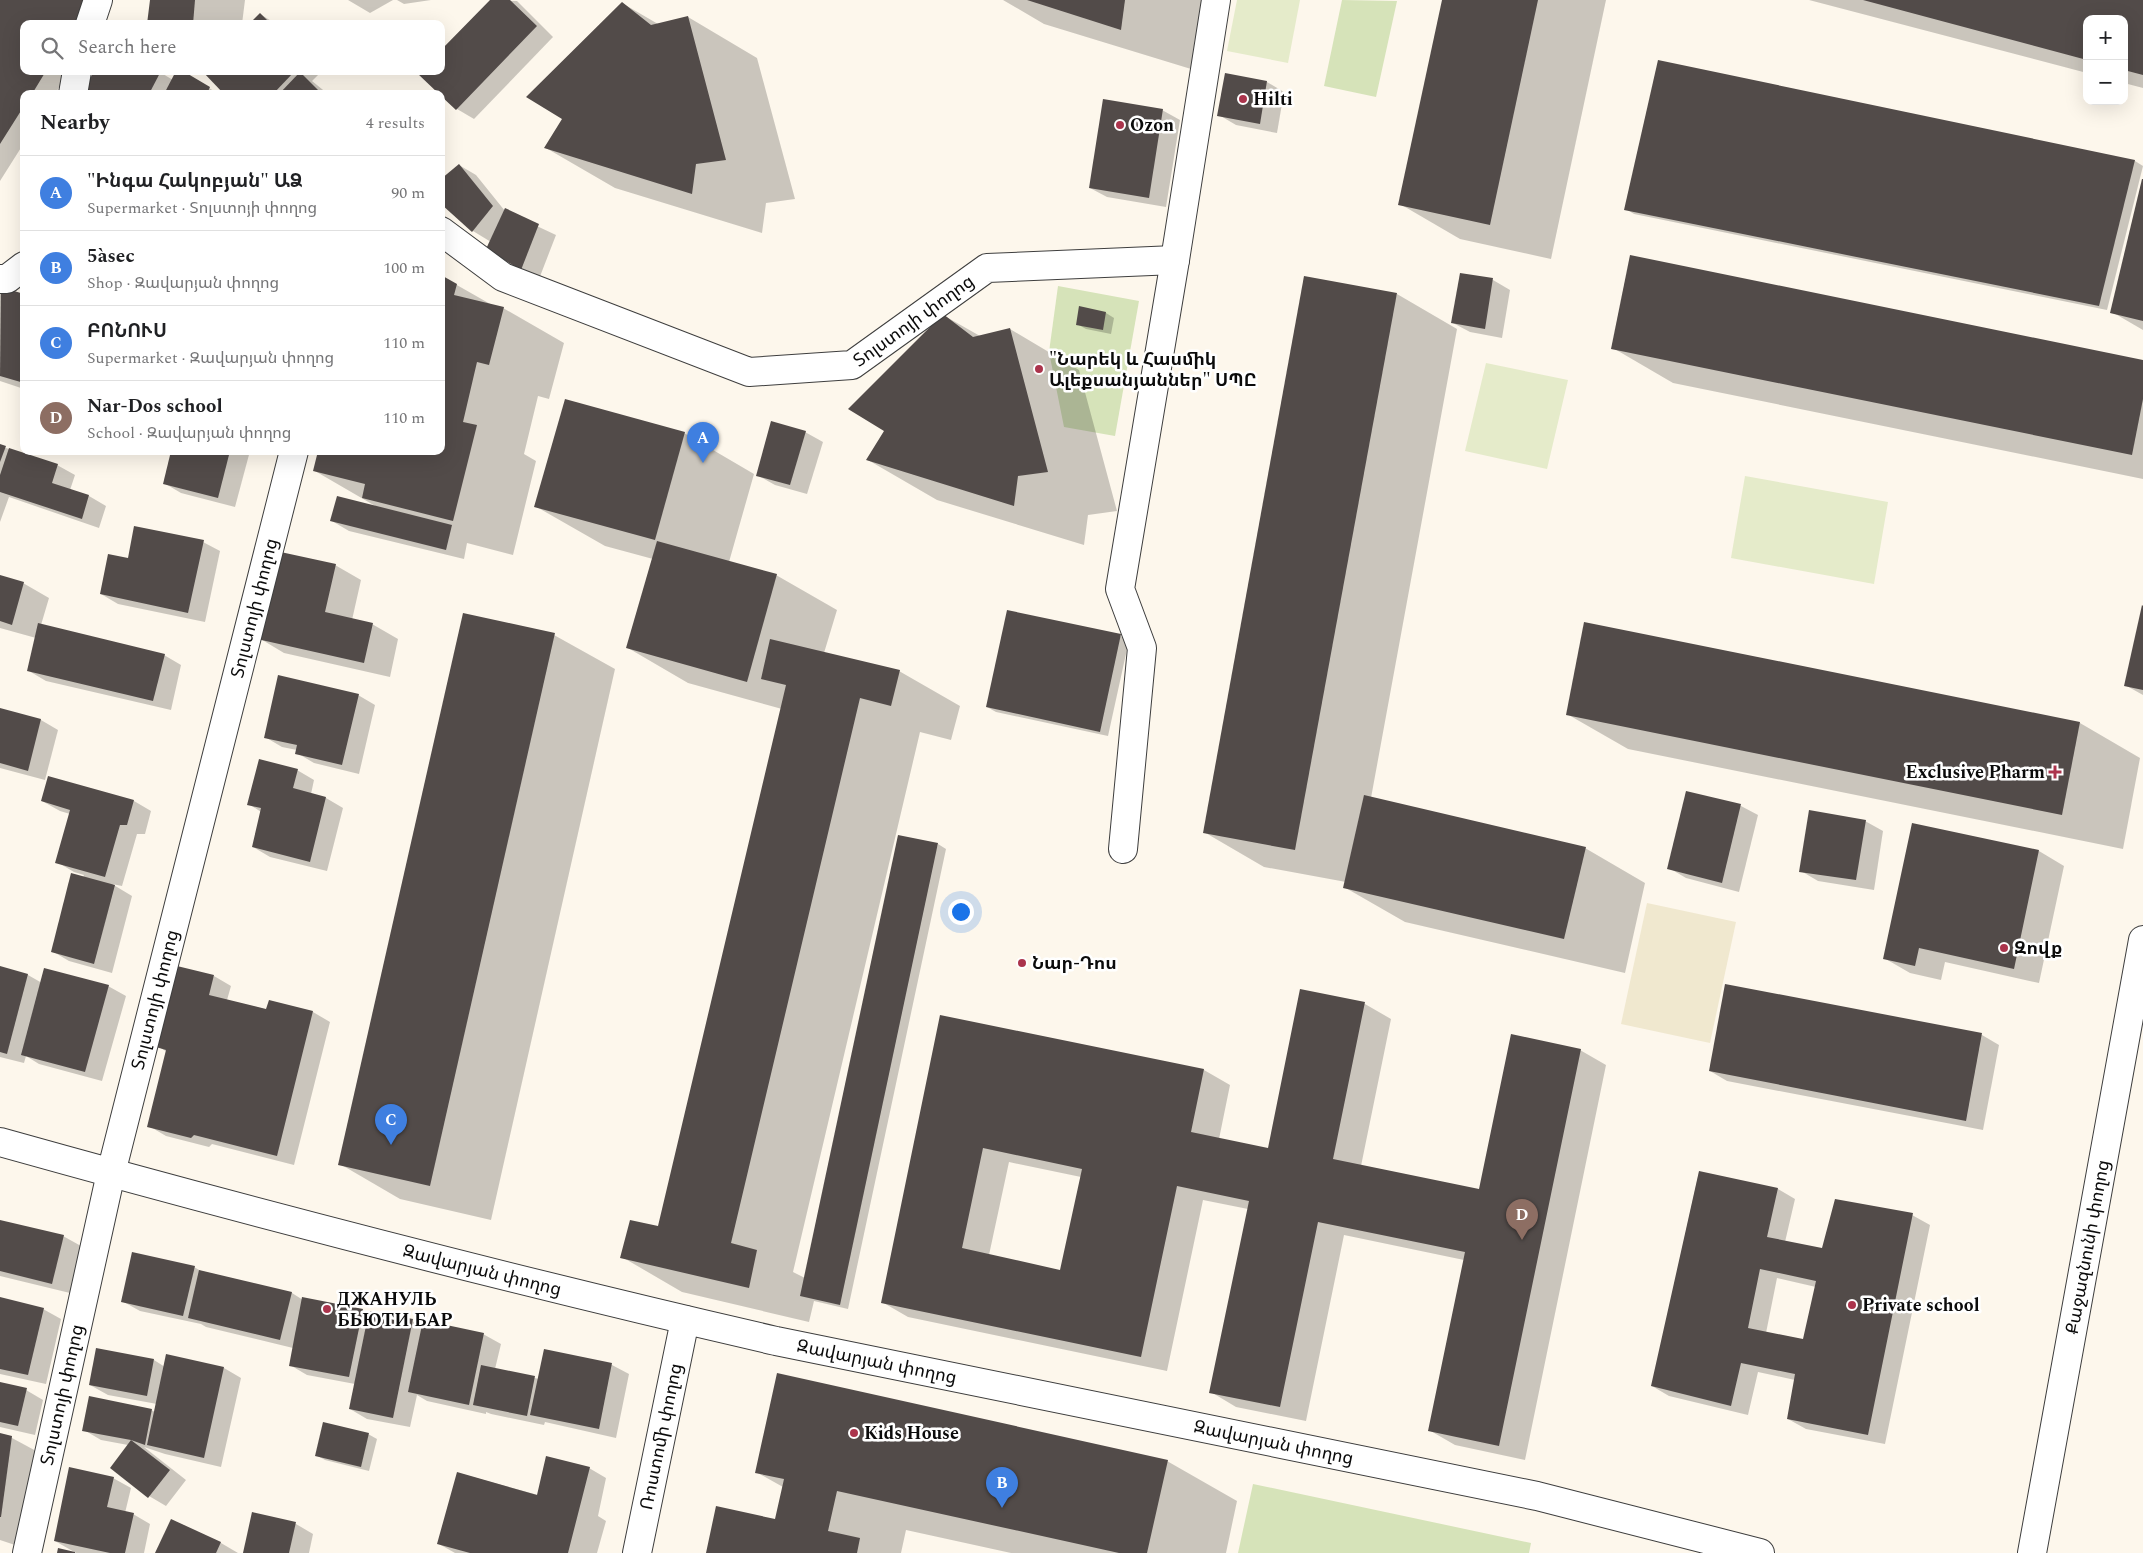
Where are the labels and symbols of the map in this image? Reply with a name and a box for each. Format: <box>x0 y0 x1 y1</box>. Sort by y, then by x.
place label: Hilti <box>1253 86 1293 113</box>
marker: Hilti <box>1237 93 1249 105</box>
place label: Ozon <box>1130 112 1174 139</box>
marker: Ozon <box>1114 119 1126 131</box>
street label: Տոլստոյի փողոց <box>847 268 980 374</box>
place label: "Նարեկ և Հասմիկ Ալեքսանյաններ" ՍՊԸ <box>1049 346 1257 394</box>
marker: "Նարեկ և Հասմիկ Ալեքսանյաններ" ՍՊԸ <box>1033 363 1045 375</box>
pin: A <box>687 422 719 463</box>
street label: Տոլստոյի փողոց <box>223 535 285 681</box>
place label: Exclusive Pharm <box>1905 759 2045 786</box>
marker: Exclusive Pharm <box>2049 766 2061 778</box>
your location <box>948 899 974 925</box>
street label: Տոլստոյի փողոց <box>124 927 186 1073</box>
place label: Զովք <box>2014 935 2062 962</box>
marker: Զովք <box>1998 942 2010 954</box>
place label: Նար-Դոս <box>1032 950 1117 977</box>
marker: Նար-Դոս <box>1016 957 1028 969</box>
pin: C <box>375 1104 407 1145</box>
street label: Քաջազնունի փողոց <box>2058 1158 2116 1336</box>
pin: D <box>1506 1199 1538 1240</box>
street label: Զավարյան փողոց <box>400 1237 564 1303</box>
place label: ДЖАНУЛЬ БЬЮТИ БАР <box>337 1286 453 1334</box>
place label: Private school <box>1862 1292 1980 1319</box>
marker: Private school <box>1846 1299 1858 1311</box>
marker: ДЖАНУЛЬ БЬЮТИ БАР <box>321 1303 333 1315</box>
street label: Տոլստոյի փողոց <box>33 1322 91 1468</box>
street label: Զավարյան փողոց <box>794 1332 959 1391</box>
street label: Ռոստոմի փողոց <box>633 1361 689 1512</box>
street label: Զավարյան փողոց <box>1191 1413 1356 1472</box>
place label: Kids House <box>864 1420 959 1447</box>
marker: Kids House <box>848 1427 860 1439</box>
pin: B <box>986 1467 1018 1508</box>

